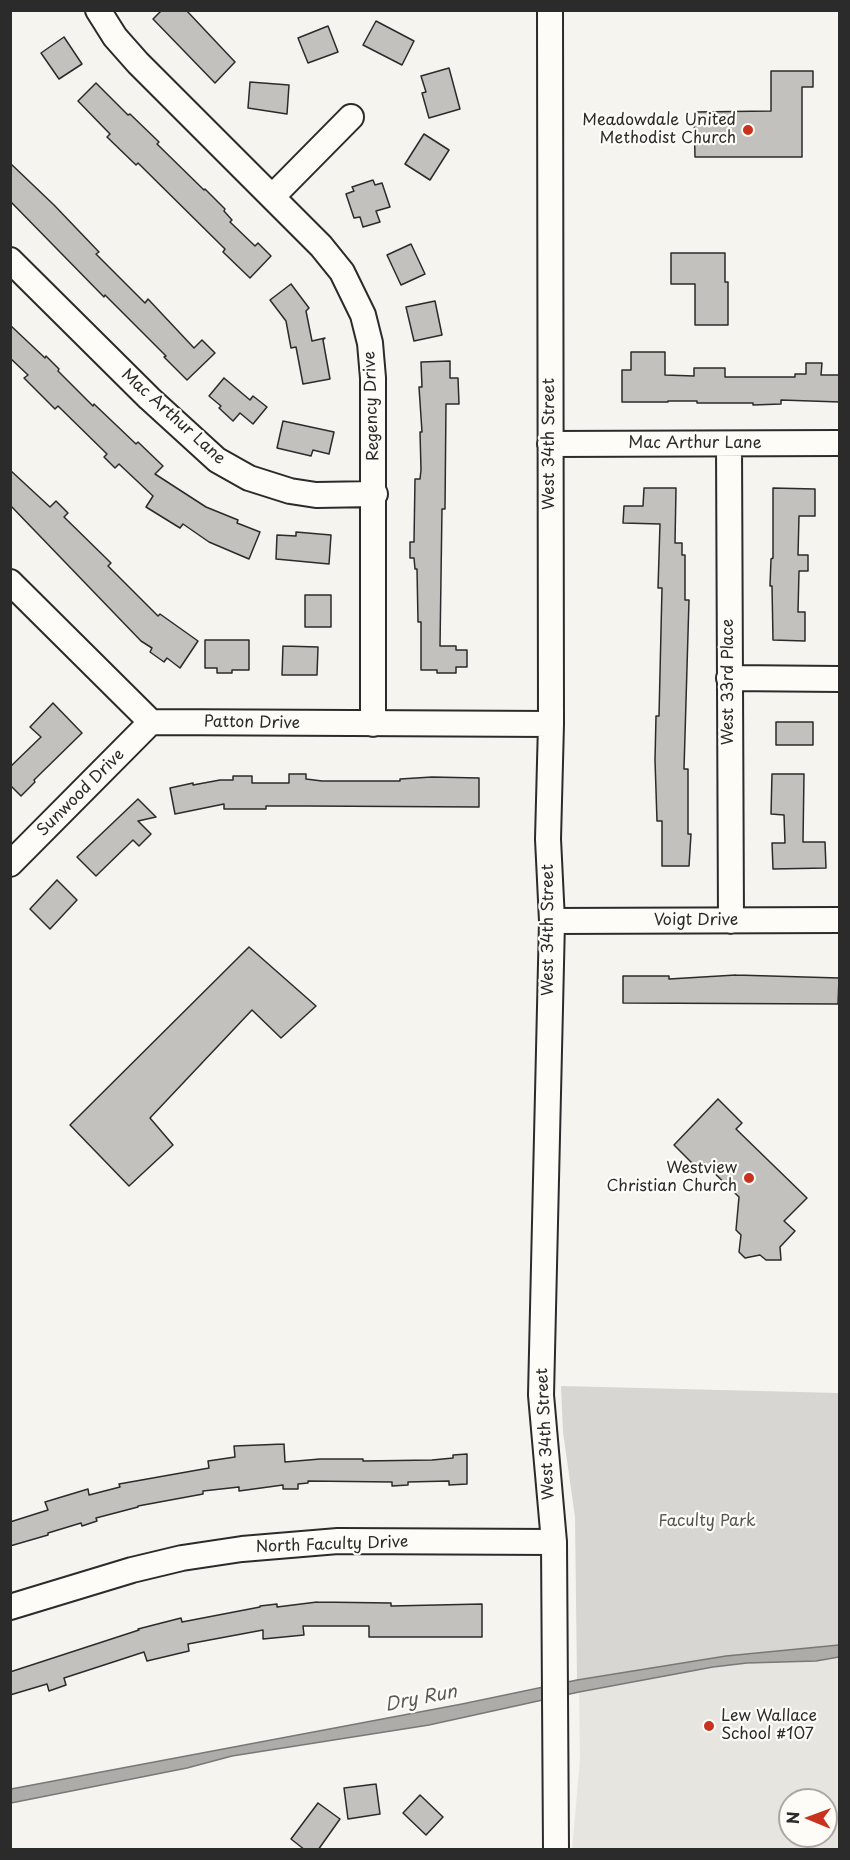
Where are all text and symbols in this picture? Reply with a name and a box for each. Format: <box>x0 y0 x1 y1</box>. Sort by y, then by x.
place label: Meadowdale United Methodist Church <box>582 111 736 149</box>
marker: Meadowdale United Methodist Church <box>741 123 755 137</box>
street label: Regency Drive <box>360 351 384 461</box>
street label: Mac Arthur Lane <box>117 365 229 469</box>
street label: West 34th Street <box>540 378 560 510</box>
street label: Mac Arthur Lane <box>628 434 762 454</box>
street label: West 33rd Place <box>719 619 739 745</box>
street label: Patton Drive <box>204 713 300 733</box>
street label: Sunwood Drive <box>33 745 129 841</box>
street label: West 34th Street <box>539 864 559 996</box>
street label: Voigt Drive <box>654 911 738 931</box>
place label: Westview Christian Church <box>607 1159 737 1197</box>
marker: Westview Christian Church <box>742 1171 756 1185</box>
street label: West 34th Street <box>533 1367 559 1501</box>
park label: Faculty Park <box>658 1512 756 1532</box>
street label: North Faculty Drive <box>255 1533 409 1557</box>
water label: Dry Run <box>383 1681 459 1717</box>
place label: Lew Wallace School #107 <box>721 1707 817 1745</box>
marker: Lew Wallace School #107 <box>702 1719 716 1733</box>
north arrow <box>778 1788 838 1848</box>
text: N <box>780 1811 804 1824</box>

